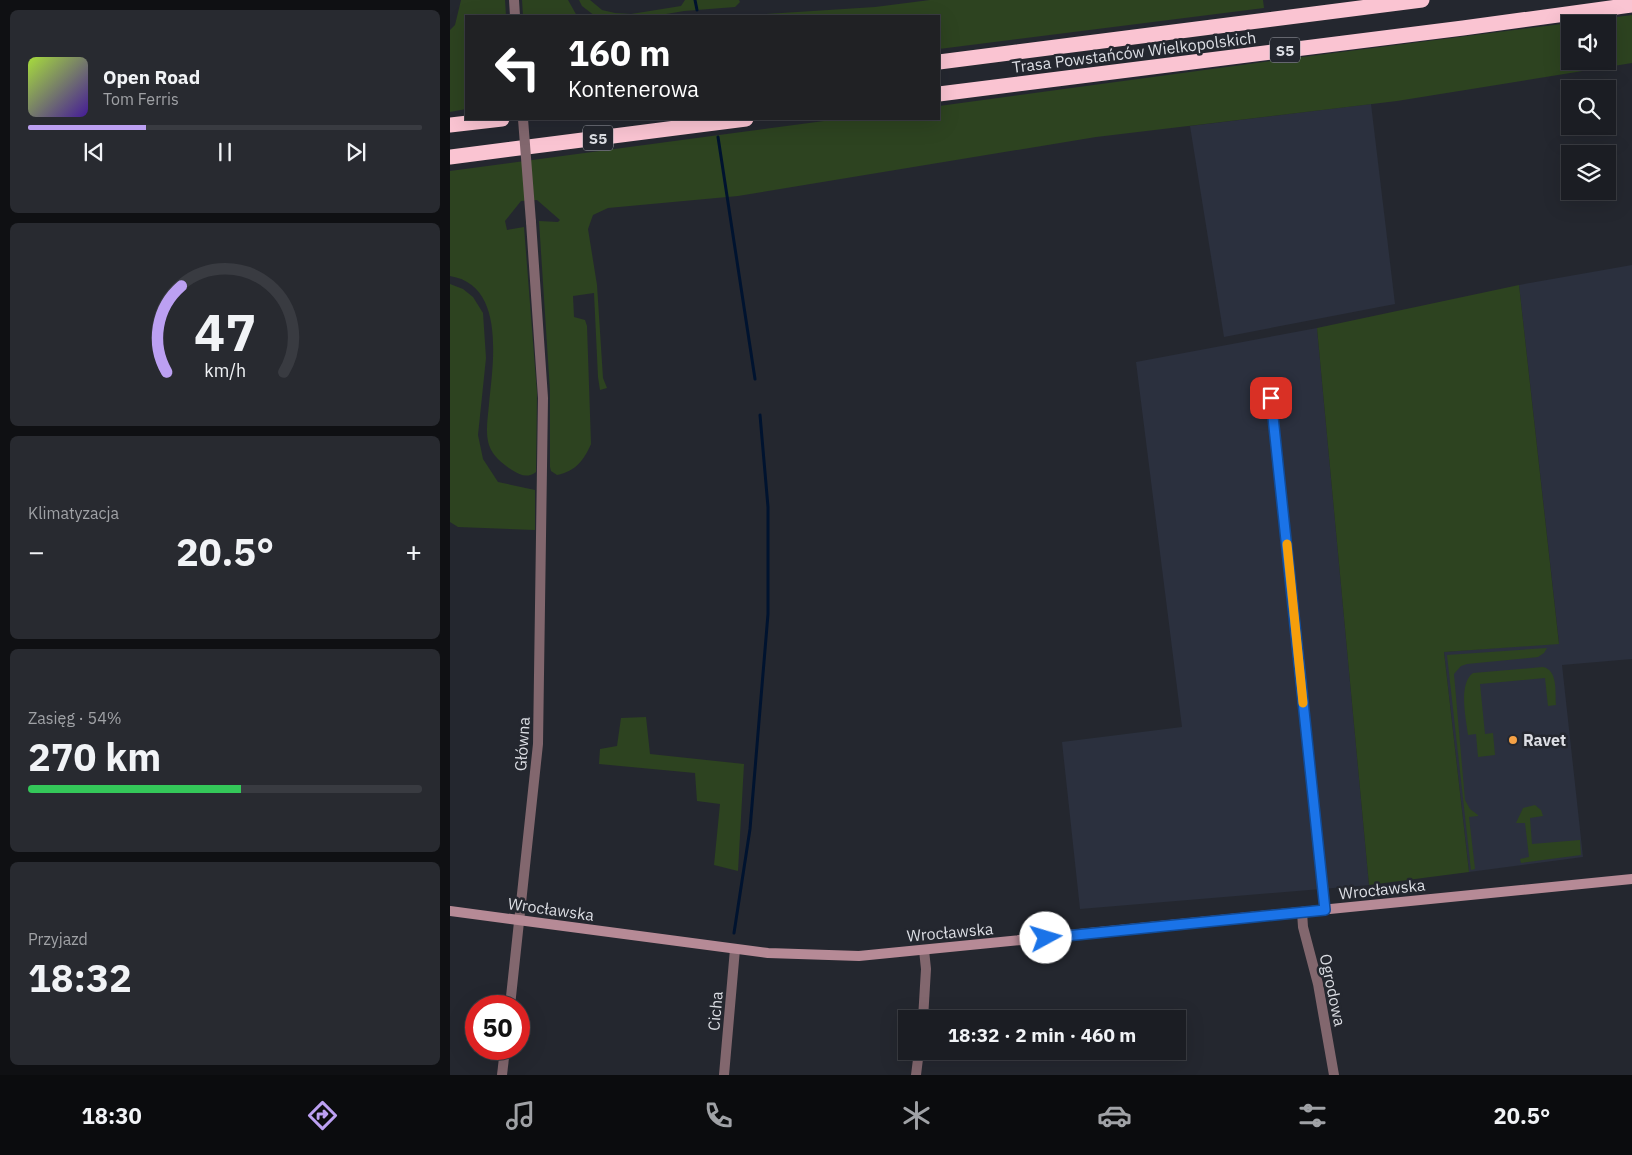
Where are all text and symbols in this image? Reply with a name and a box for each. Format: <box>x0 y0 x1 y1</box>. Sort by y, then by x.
map controls <box>1561 15 1616 200</box>
button: sound <box>1561 15 1616 70</box>
street label: Trasa Powstańców Wielkopolskich <box>1011 27 1257 77</box>
text: 160 m <box>568 30 671 76</box>
icon: left <box>485 35 550 100</box>
road number: S5 <box>1270 38 1300 62</box>
text: Open Road <box>103 65 200 89</box>
text: Kontenerowa <box>568 74 699 103</box>
button: search <box>1561 80 1616 135</box>
text: Tom Ferris <box>103 89 179 109</box>
road number: S5 <box>583 126 613 150</box>
icon: previous <box>80 138 108 166</box>
icon: pause <box>211 138 239 166</box>
icon: next <box>342 138 370 166</box>
button: layers <box>1561 145 1616 200</box>
text: 47 <box>194 298 256 365</box>
text: km/h <box>204 359 246 382</box>
pin <box>1250 377 1292 419</box>
icon: arrive <box>1257 384 1285 412</box>
text: Klimatyzacja <box>28 503 119 523</box>
text: 20.5° <box>176 527 274 576</box>
text: − <box>28 533 45 570</box>
text: + <box>405 533 422 570</box>
text: Zasięg · 54% <box>28 708 122 728</box>
street label: Główna <box>510 716 534 772</box>
place label: Ravet <box>1523 730 1566 750</box>
text: 270 km <box>28 732 161 781</box>
marker: Ravet <box>1507 734 1519 746</box>
street label: Wrocławska <box>1338 874 1427 903</box>
street label: Wrocławska <box>507 893 596 925</box>
position arrow <box>1019 911 1071 963</box>
street label: Wrocławska <box>906 918 995 946</box>
text: Przyjazd <box>28 929 88 949</box>
street label: Ogrodowa <box>1316 952 1351 1028</box>
text: 18:32 <box>28 953 132 1002</box>
street label: Cicha <box>703 990 727 1032</box>
speed limit sign: 50 <box>465 995 530 1060</box>
text: 18:32 · 2 min · 460 m <box>948 1023 1136 1047</box>
icon: directions <box>305 1098 340 1133</box>
icon: music <box>503 1098 538 1133</box>
icon: phone <box>701 1098 736 1133</box>
icon: climate <box>899 1098 934 1133</box>
icon: car <box>1097 1098 1132 1133</box>
icon: filters <box>1295 1098 1330 1133</box>
text: 18:30 <box>82 1101 142 1130</box>
text: 20.5° <box>1494 1101 1550 1130</box>

